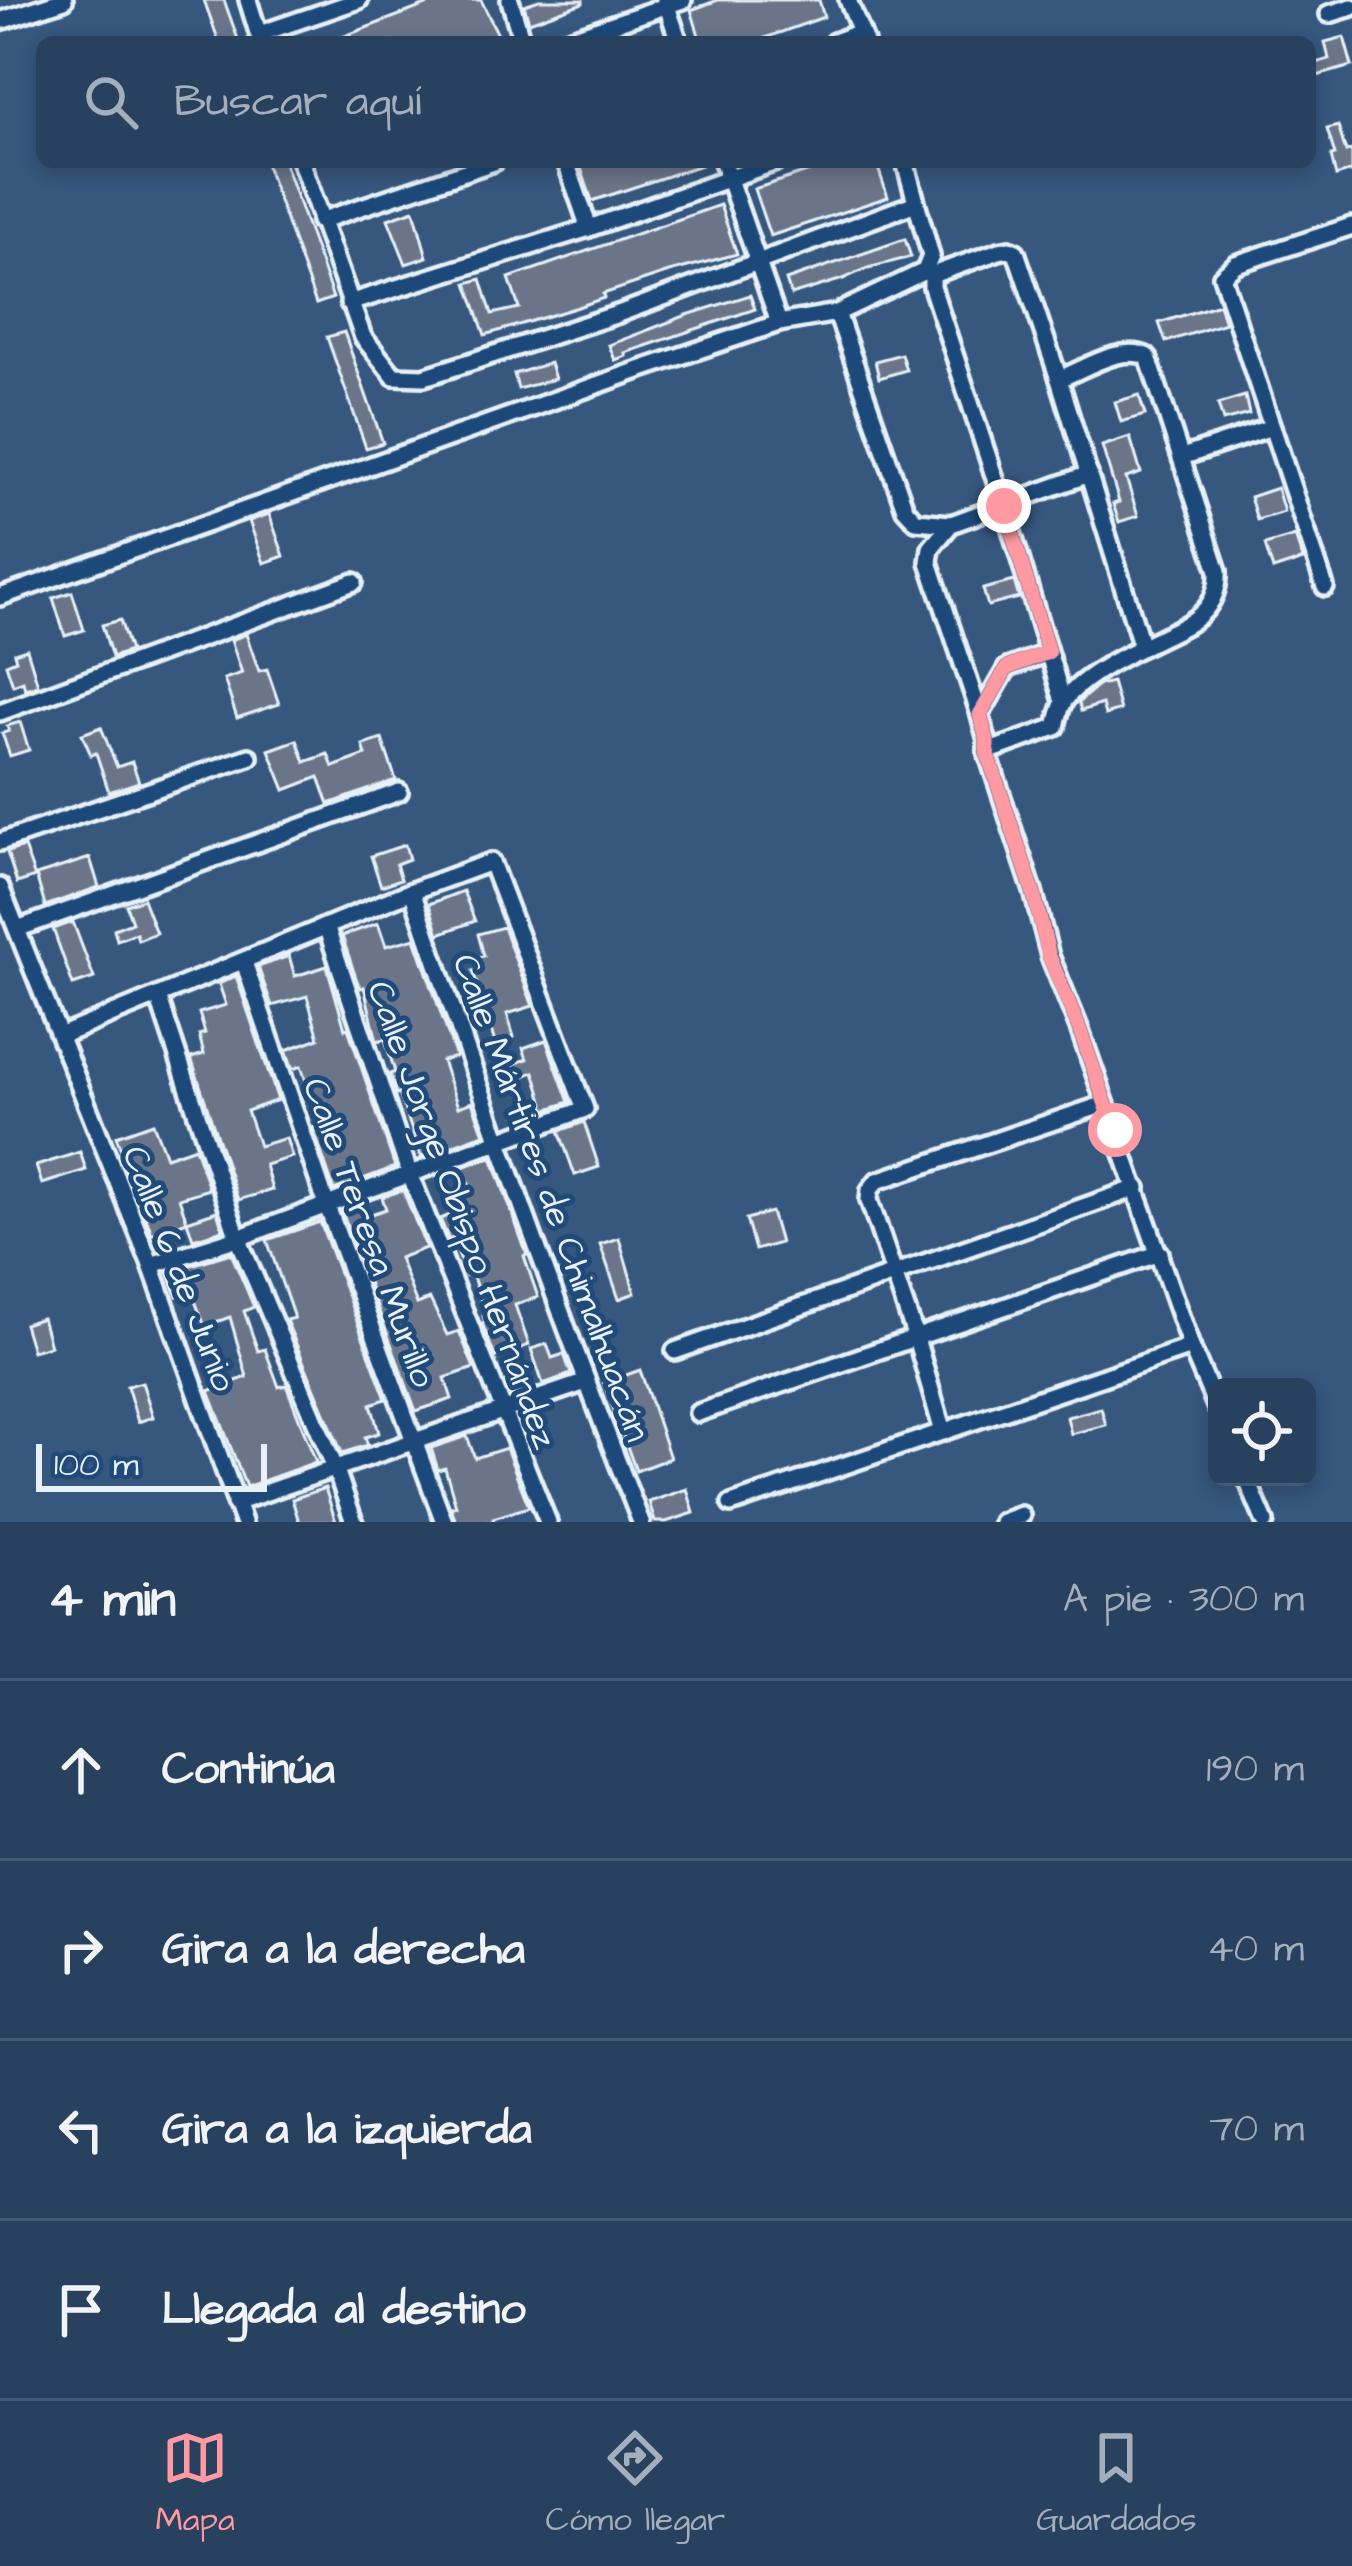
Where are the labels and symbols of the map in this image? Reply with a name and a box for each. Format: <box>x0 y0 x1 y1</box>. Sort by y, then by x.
route end <box>977 479 1031 533</box>
street label: Calle Mártires de Chimalhuacán <box>439 947 663 1449</box>
street label: Calle Jorge Obispo Hernández <box>352 974 570 1456</box>
street label: Calle Teresa Murillo <box>289 1071 448 1395</box>
route start <box>1088 1103 1142 1157</box>
street label: Calle 6 de Junio <box>108 1139 249 1399</box>
scale bar <box>36 1438 267 1491</box>

